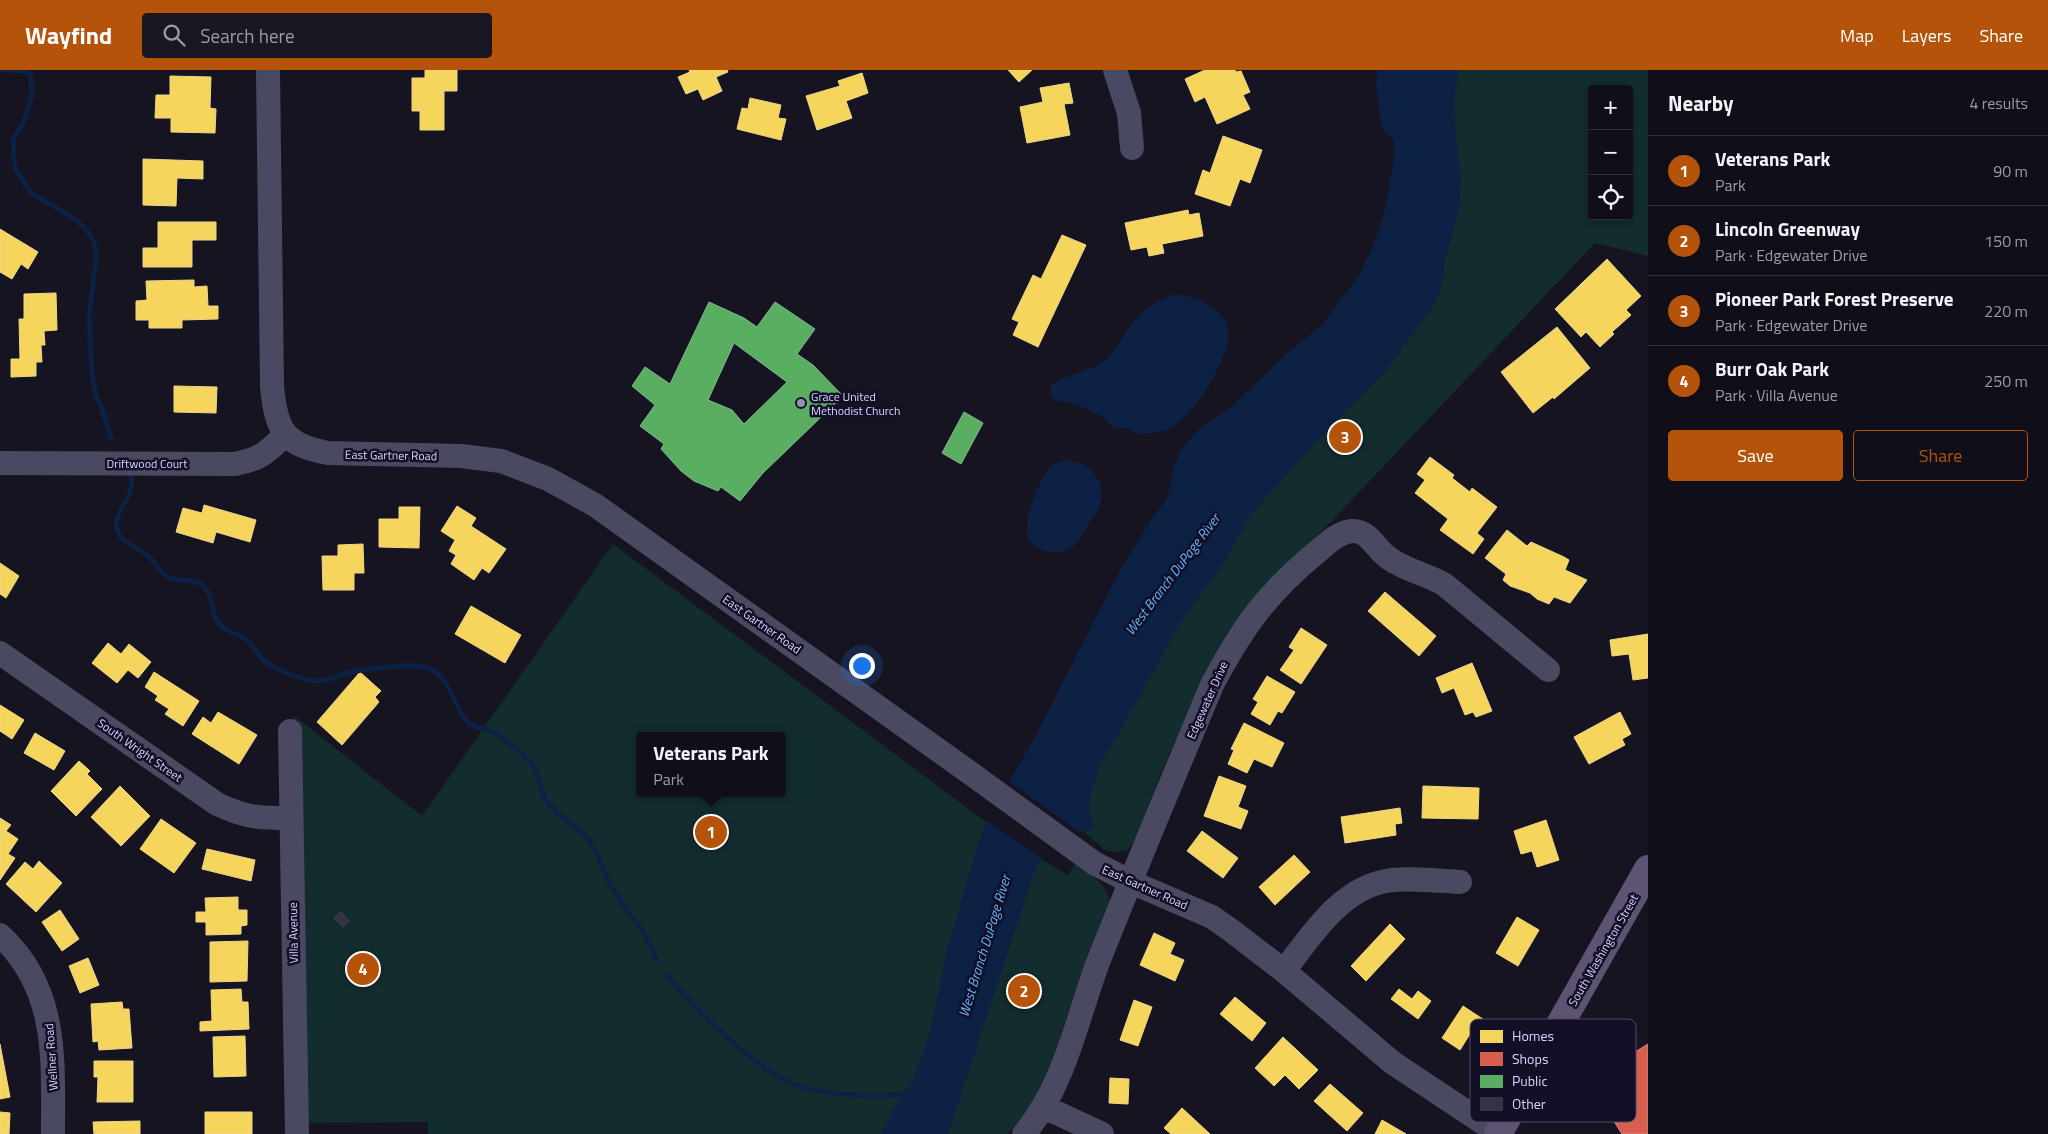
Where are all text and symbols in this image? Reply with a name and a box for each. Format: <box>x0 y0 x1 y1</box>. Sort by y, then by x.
search box <box>142 13 492 58</box>
text: Wayfind <box>25 17 112 53</box>
icon: search <box>160 21 188 49</box>
text: Search here <box>200 21 295 50</box>
text: Map <box>1840 22 1874 49</box>
text: Layers <box>1902 22 1951 49</box>
text: Share <box>1979 22 2023 49</box>
map controls <box>1588 85 1633 220</box>
button: + <box>1588 85 1633 130</box>
text: Nearby <box>1668 87 1733 119</box>
text: 4 results <box>1969 91 2028 115</box>
button: − <box>1588 130 1633 175</box>
text: Veterans Park <box>1715 144 1830 173</box>
text: 1 <box>1680 159 1688 183</box>
text: 90 m <box>1993 159 2028 183</box>
text: Park <box>1715 173 1746 197</box>
button: locate <box>1588 175 1633 220</box>
text: Lincoln Greenway <box>1715 214 1860 243</box>
text: 2 <box>1680 229 1688 253</box>
text: 150 m <box>1984 229 2028 253</box>
text: Park · Edgewater Drive <box>1715 243 1867 267</box>
text: Pioneer Park Forest Preserve <box>1715 284 1954 313</box>
text: 3 <box>1680 299 1688 323</box>
text: 220 m <box>1984 299 2028 323</box>
text: Park · Edgewater Drive <box>1715 313 1867 337</box>
text: Burr Oak Park <box>1715 354 1829 383</box>
text: 4 <box>1680 369 1688 393</box>
text: 250 m <box>1984 369 2028 393</box>
text: Park · Villa Avenue <box>1715 383 1838 407</box>
place label: Grace United Methodist Church <box>811 387 901 420</box>
marker: Grace United Methodist Church <box>795 397 807 409</box>
pin: 3 <box>1329 418 1361 456</box>
button: Save <box>1668 430 1843 481</box>
button: Share <box>1853 430 2028 481</box>
street label: East Gartner Road <box>345 445 437 465</box>
street label: Driftwood Court <box>107 454 188 473</box>
water label: West Branch DuPage River <box>1119 508 1226 639</box>
street label: East Gartner Road <box>719 590 805 658</box>
your location <box>849 653 875 679</box>
street label: Edgewater Drive <box>1181 658 1233 742</box>
street label: South Wright Street <box>94 714 187 787</box>
popup <box>636 732 786 797</box>
text: Veterans Park <box>653 738 769 767</box>
text: Park <box>653 767 684 791</box>
pin: 1 <box>695 813 727 851</box>
street label: East Gartner Road <box>1099 860 1191 914</box>
water label: West Branch DuPage River <box>952 871 1016 1020</box>
street label: South Washington Street <box>1563 890 1643 1010</box>
street label: Villa Avenue <box>283 902 303 964</box>
pin: 4 <box>347 950 379 988</box>
pin: 2 <box>1008 972 1040 1010</box>
legend <box>1470 1019 1636 1122</box>
street label: Wellner Road <box>39 1023 63 1091</box>
text: Homes <box>1512 1025 1554 1046</box>
text: Shops <box>1512 1048 1548 1069</box>
text: Public <box>1512 1070 1548 1091</box>
text: Other <box>1512 1093 1546 1114</box>

